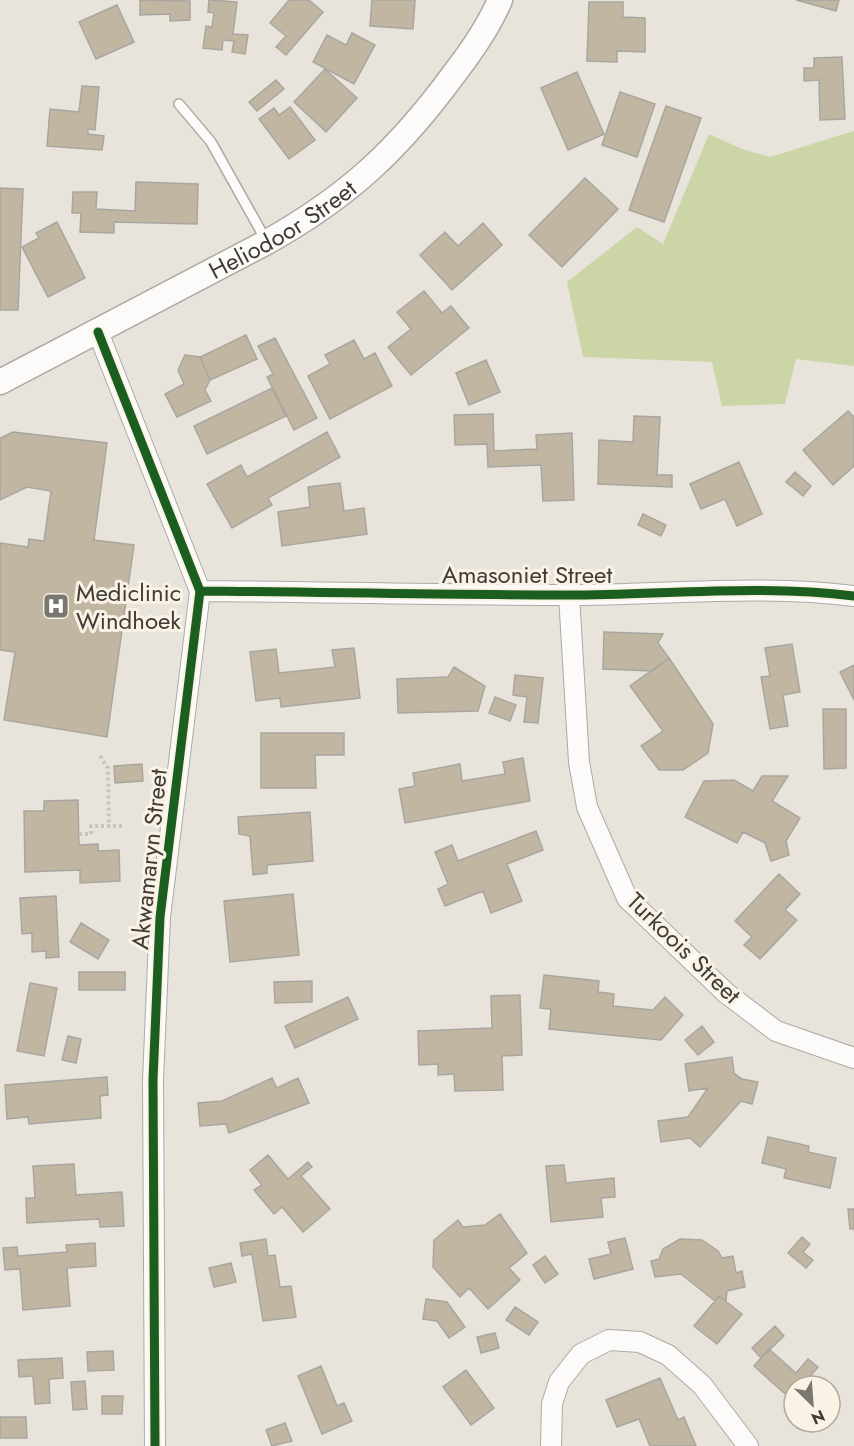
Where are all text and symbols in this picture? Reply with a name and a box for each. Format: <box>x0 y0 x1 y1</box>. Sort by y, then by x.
street label: Heliodoor Street <box>202 171 364 287</box>
street label: Amasoniet Street <box>442 557 612 592</box>
place label: Mediclinic Windhoek <box>76 575 181 638</box>
hospital icon: Mediclinic Windhoek <box>41 591 71 621</box>
street label: Akwamaryn Street <box>122 767 176 951</box>
street label: Turkoois Street <box>619 884 749 1012</box>
north arrow <box>782 1374 842 1434</box>
text: N <box>808 1404 829 1430</box>

